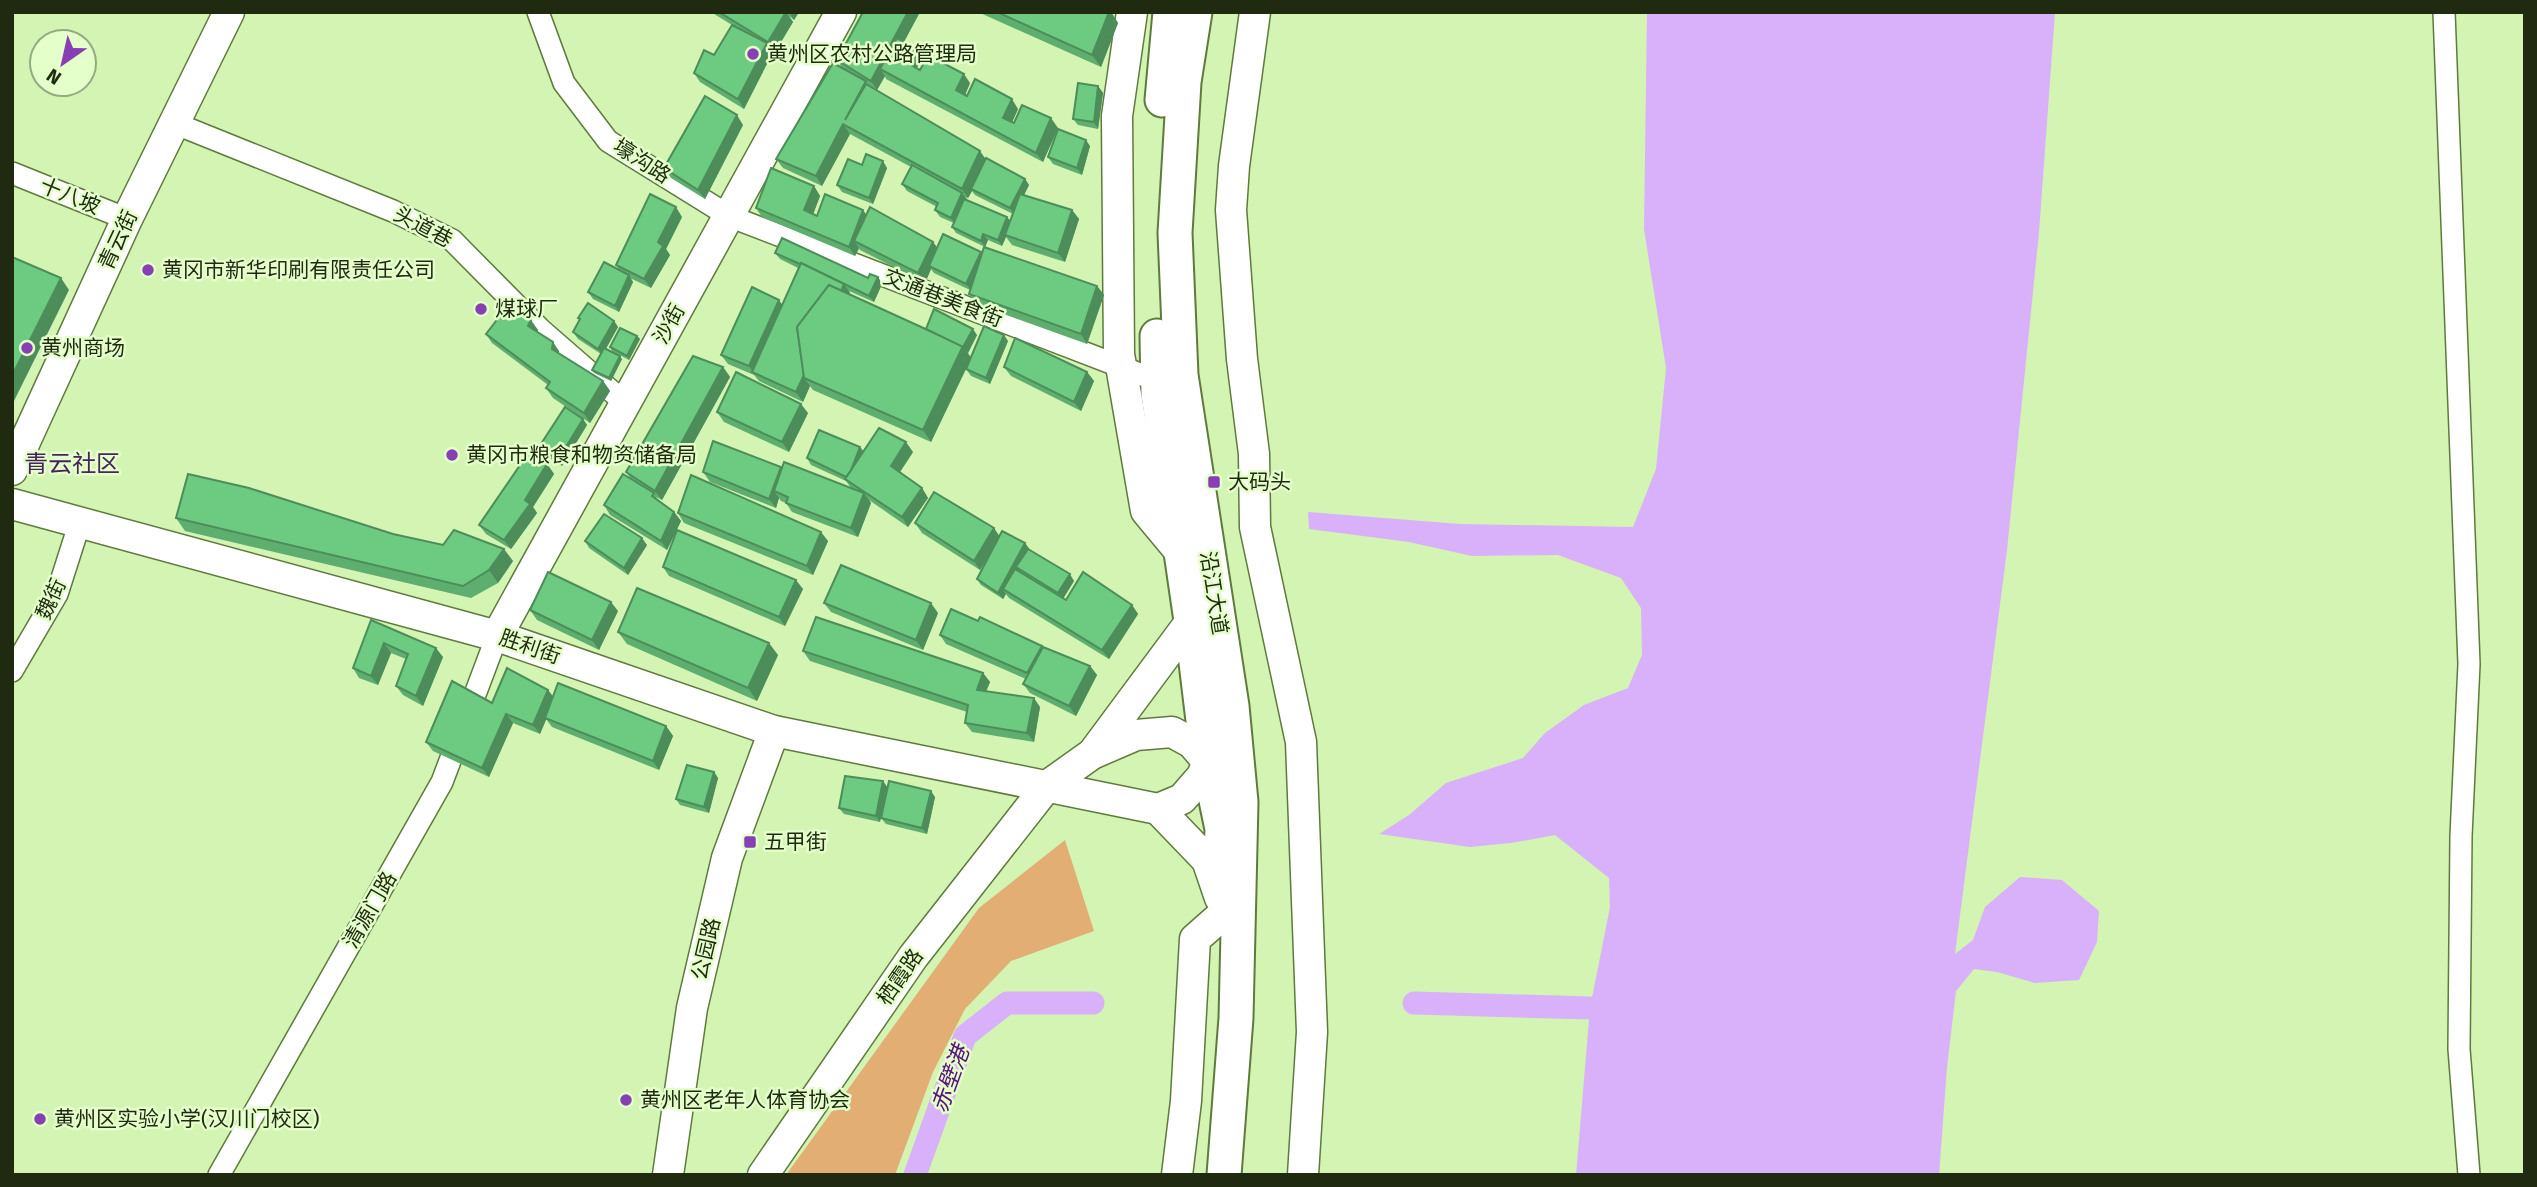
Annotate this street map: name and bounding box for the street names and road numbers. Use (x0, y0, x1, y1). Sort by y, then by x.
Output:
street label: 壕沟路 (609, 133, 675, 189)
street label: 十八坡 (36, 172, 104, 220)
street label: 头道巷 (389, 201, 457, 253)
street label: 青云街 (93, 206, 143, 274)
street label: 交通巷美食街 (880, 263, 1006, 333)
street label: 沙街 (647, 299, 691, 349)
street label: 沿江大道 (1195, 549, 1233, 637)
street label: 魏街 (30, 574, 72, 624)
street label: 胜利街 (496, 624, 564, 670)
street label: 清源门路 (338, 867, 402, 953)
street label: 公园路 (686, 915, 726, 983)
street label: 栖霞路 (871, 944, 929, 1010)

